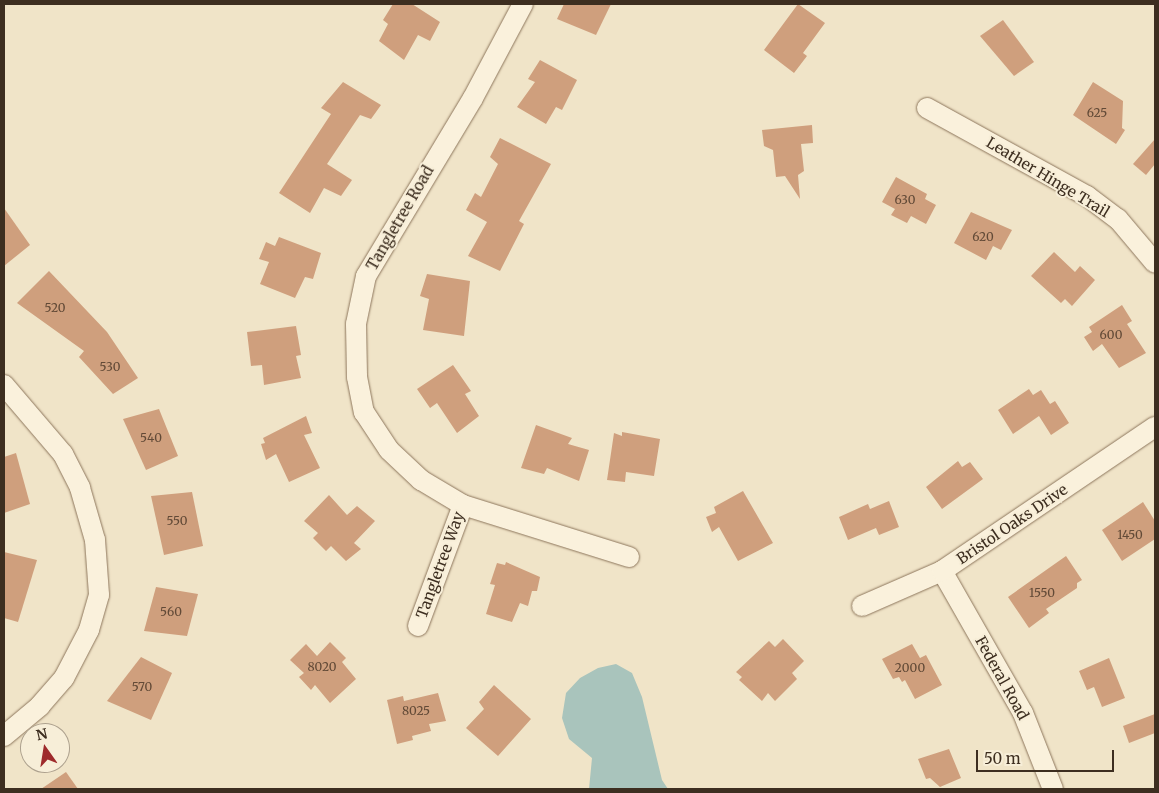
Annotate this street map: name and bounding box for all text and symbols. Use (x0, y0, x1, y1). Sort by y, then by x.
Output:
house number: 625 (1087, 106, 1107, 120)
street label: Leather Hinge Trail (983, 133, 1113, 221)
street label: Tangletree Road (363, 163, 437, 273)
house number: 630 (895, 193, 915, 207)
house number: 620 (972, 230, 994, 244)
house number: 520 (44, 301, 66, 315)
house number: 600 (1100, 328, 1122, 342)
house number: 530 (100, 360, 120, 374)
house number: 540 (140, 431, 162, 445)
street label: Bristol Oaks Drive (953, 480, 1071, 568)
street label: Tangletree Way (412, 509, 468, 621)
house number: 550 (167, 514, 187, 528)
house number: 1450 (1117, 528, 1143, 542)
house number: 1550 (1029, 586, 1055, 600)
house number: 560 (160, 605, 182, 619)
street label: Federal Road (972, 633, 1032, 723)
house number: 8020 (307, 660, 337, 674)
house number: 2000 (895, 661, 925, 675)
house number: 570 (132, 680, 152, 694)
house number: 8025 (402, 704, 430, 718)
north arrow (20, 723, 70, 773)
text: N (34, 724, 49, 744)
scale bar (979, 740, 1116, 772)
text: 50 m (984, 749, 1021, 768)

